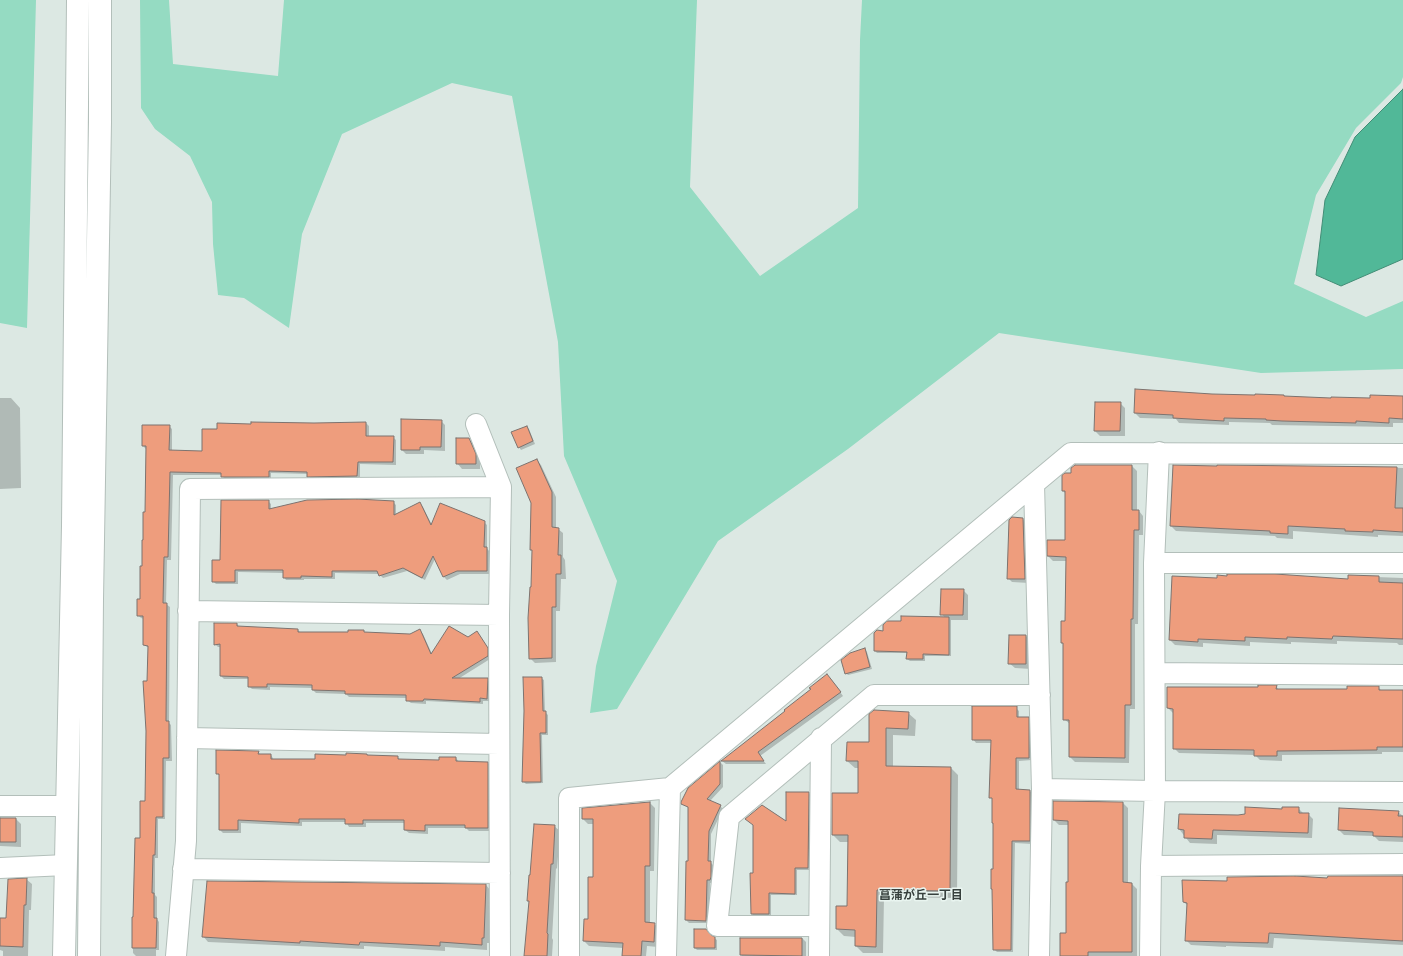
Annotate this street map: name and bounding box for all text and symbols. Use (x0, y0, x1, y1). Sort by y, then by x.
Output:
district label: 菖蒲が丘一丁目 (879, 889, 963, 903)

